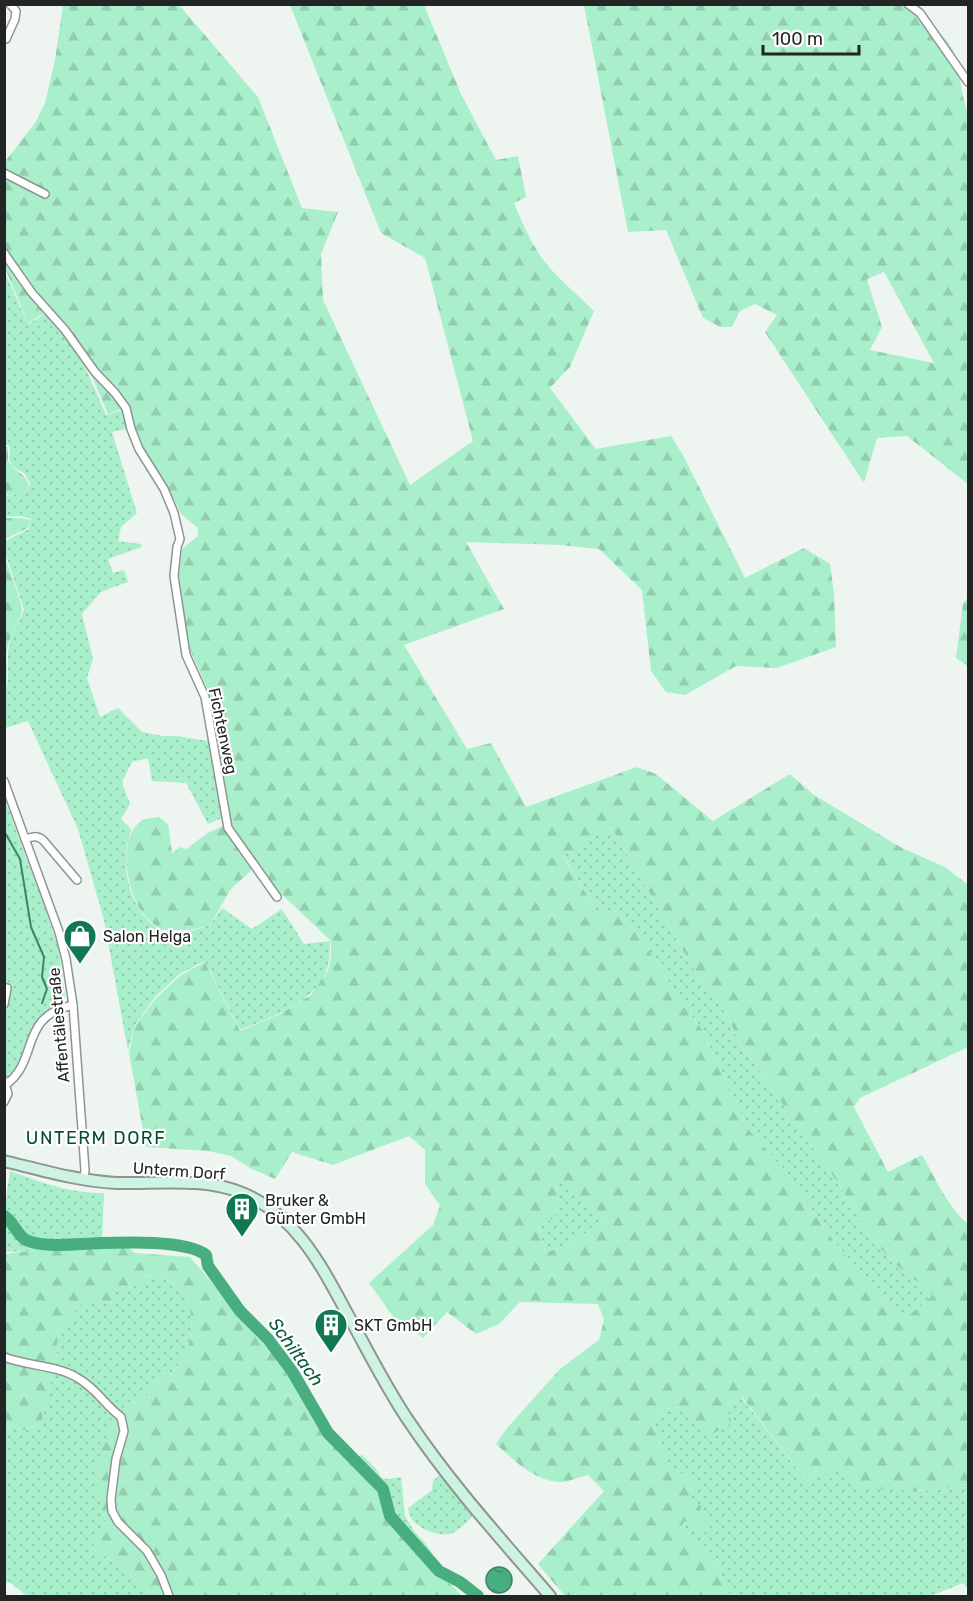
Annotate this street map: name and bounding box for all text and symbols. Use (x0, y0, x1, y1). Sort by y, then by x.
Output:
scale bar (763, 18, 859, 56)
text: 100 m (772, 28, 823, 50)
street label: Fichtenweg (205, 686, 241, 776)
shop icon: Salon Helga (62, 918, 98, 965)
place label: Salon Helga (103, 927, 191, 946)
street label: Affentälestraße (45, 967, 73, 1083)
district label: UNTERM DORF (26, 1127, 166, 1149)
street label: Unterm Dorf (132, 1158, 227, 1184)
building icon: Bruker & Günter GmbH (224, 1191, 260, 1238)
place label: Bruker & Günter GmbH (265, 1191, 366, 1228)
building icon: SKT GmbH (313, 1307, 349, 1354)
water label: Schiltach (264, 1314, 328, 1391)
place label: SKT GmbH (354, 1316, 432, 1335)

